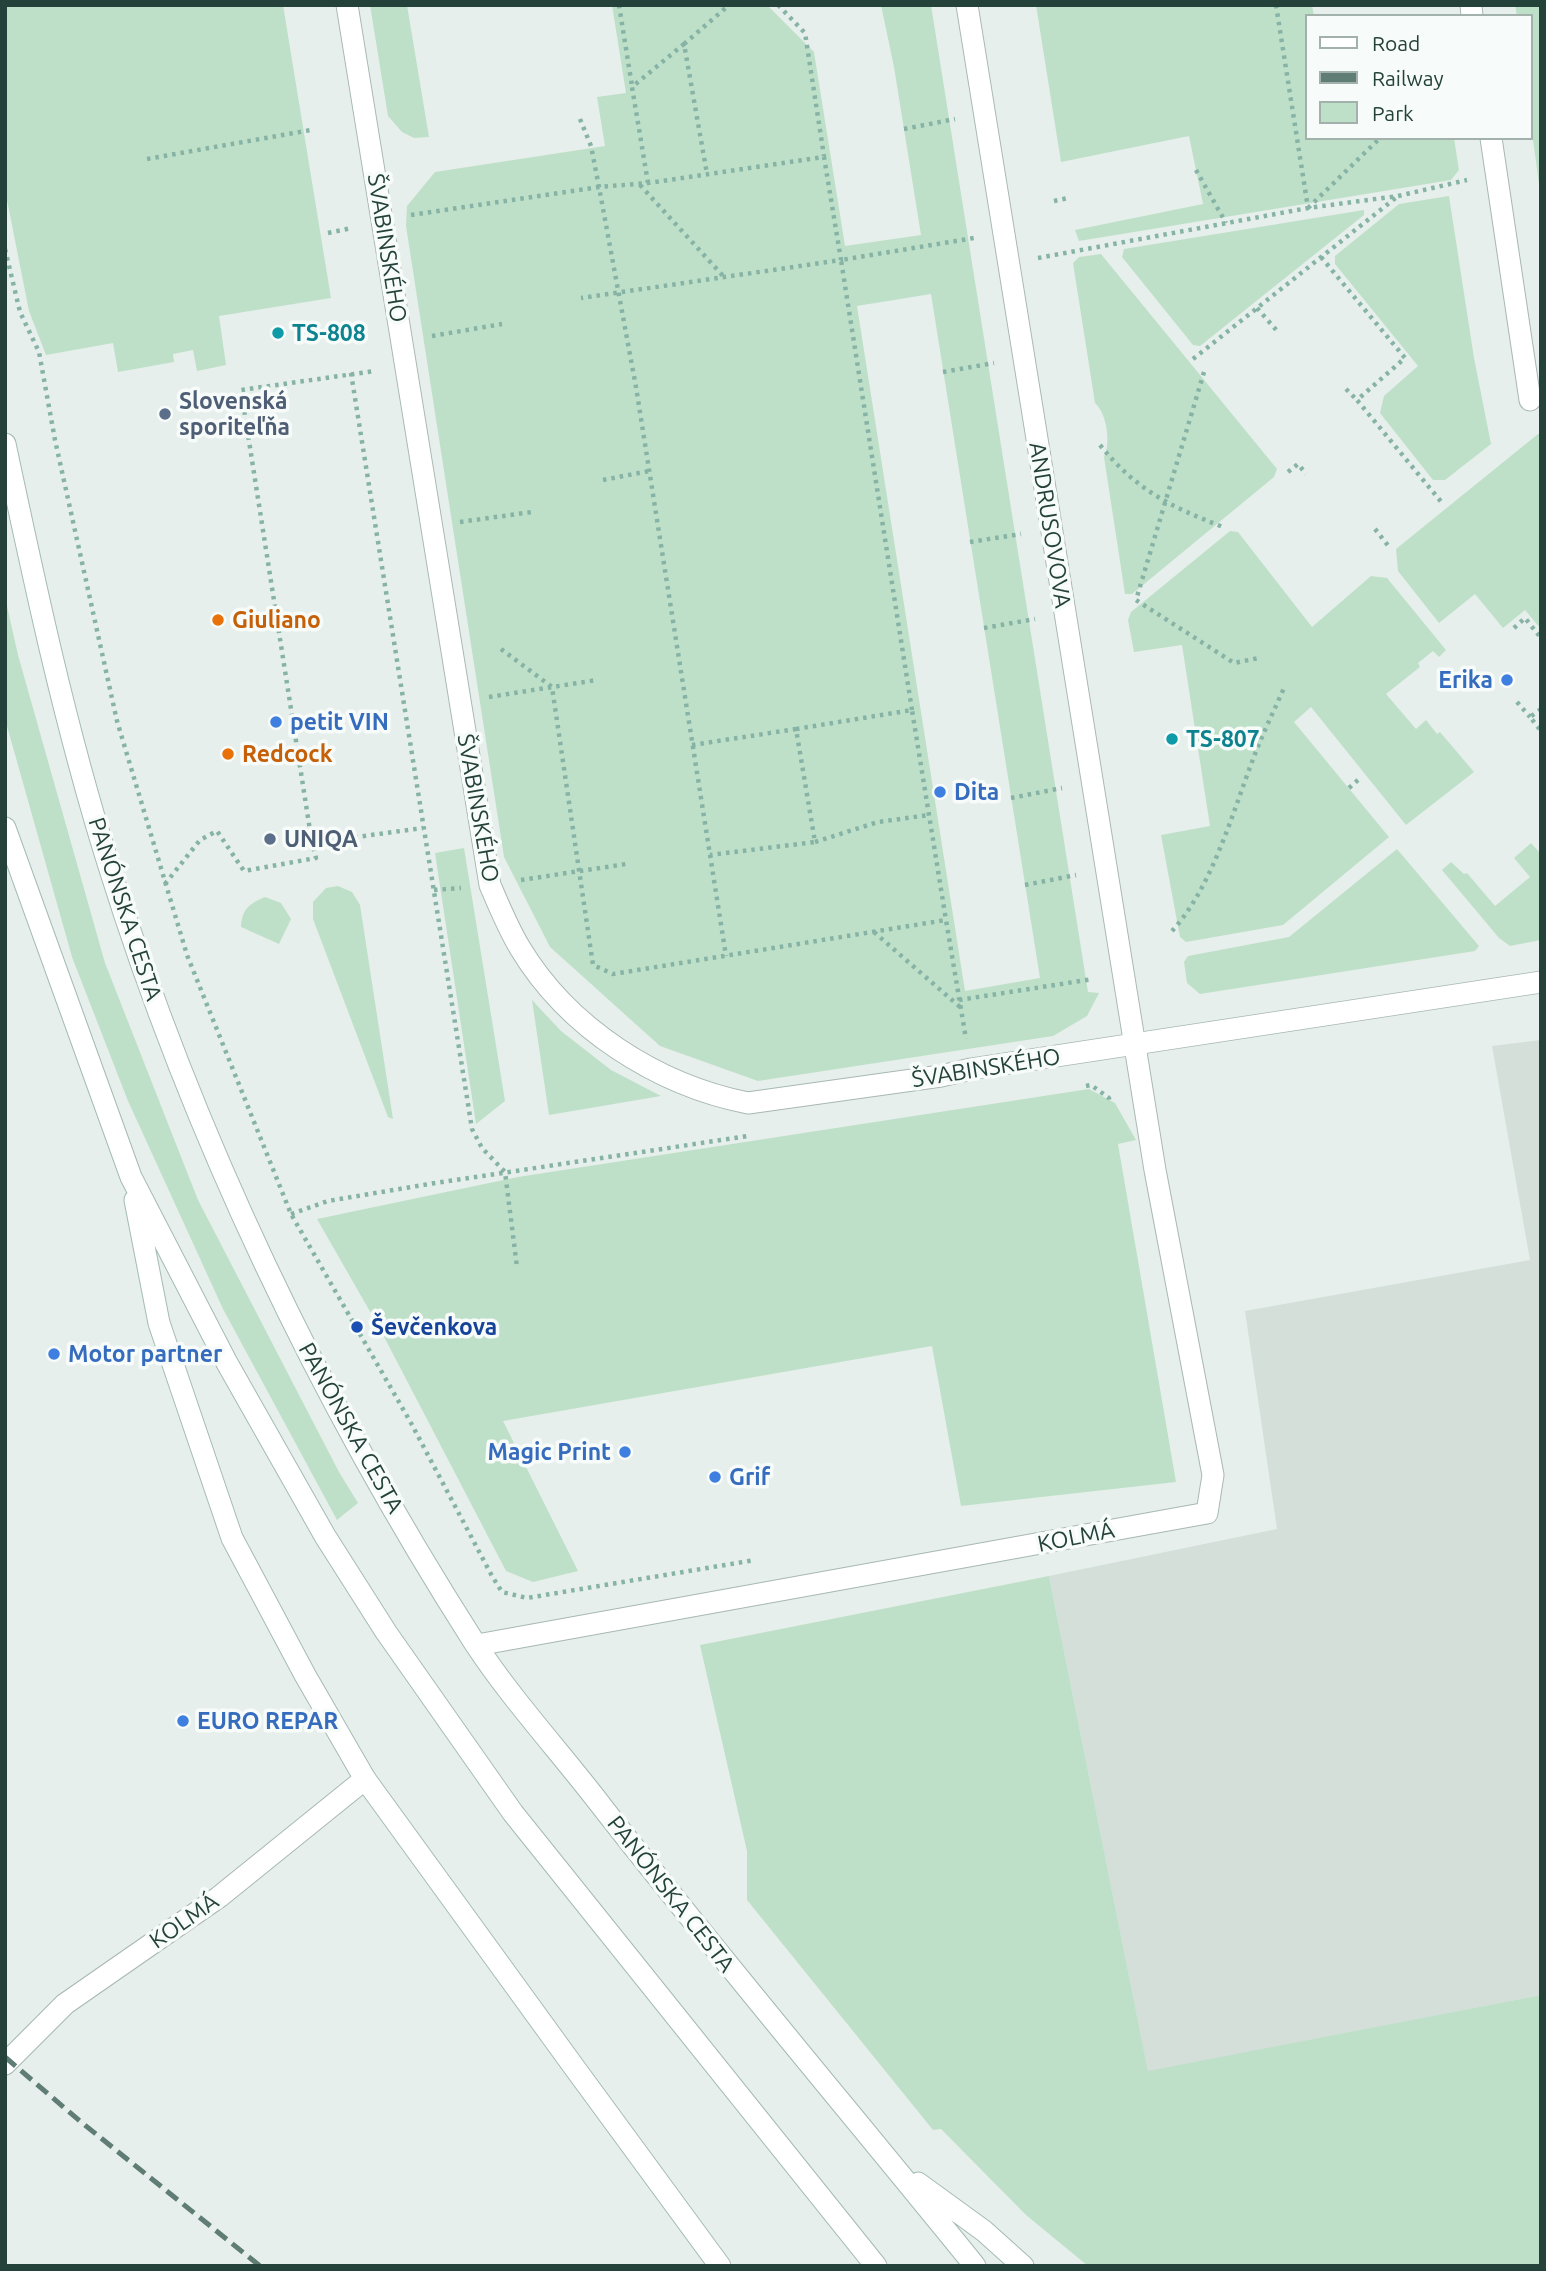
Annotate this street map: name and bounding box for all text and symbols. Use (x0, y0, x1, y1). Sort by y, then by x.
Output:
legend (1304, 14, 1532, 140)
text: Road (1372, 31, 1420, 55)
text: Railway (1372, 66, 1444, 90)
text: Park (1372, 101, 1414, 125)
street label: ŠVABINSKÉHO (362, 172, 412, 324)
place label: TS-808 (292, 319, 366, 347)
marker: TS-808 (270, 325, 286, 341)
place label: Slovenská sporiteľňa (179, 387, 290, 441)
marker: Slovenská sporiteľňa (157, 406, 173, 422)
street label: ANDRUSOVOVA (1023, 440, 1077, 610)
place label: Giuliano (232, 606, 321, 634)
marker: Giuliano (210, 612, 226, 628)
place label: Erika (1438, 666, 1493, 694)
marker: Erika (1499, 672, 1515, 688)
place label: petit VIN (290, 708, 389, 736)
marker: petit VIN (268, 714, 284, 730)
place label: TS-807 (1186, 725, 1260, 753)
marker: TS-807 (1164, 731, 1180, 747)
street label: ŠVABINSKÉHO (451, 732, 505, 884)
place label: Redcock (242, 740, 333, 768)
marker: Redcock (220, 746, 236, 762)
place label: Dita (954, 778, 999, 806)
marker: Dita (932, 784, 948, 800)
street label: PANÓNSKA CESTA (82, 814, 168, 1004)
place label: UNIQA (284, 825, 358, 853)
marker: UNIQA (262, 831, 278, 847)
street label: ŠVABINSKÉHO (910, 1043, 1062, 1093)
place label: Ševčenkova (371, 1313, 497, 1341)
marker: Ševčenkova (349, 1319, 365, 1335)
street label: PANÓNSKA CESTA (293, 1338, 409, 1518)
place label: Motor partner (68, 1340, 222, 1368)
marker: Motor partner (46, 1346, 62, 1362)
place label: Magic Print (488, 1438, 611, 1466)
marker: Magic Print (617, 1444, 633, 1460)
place label: Grif (729, 1463, 770, 1491)
marker: Grif (707, 1469, 723, 1485)
street label: KOLMÁ (1035, 1516, 1117, 1558)
place label: EURO REPAR (197, 1707, 338, 1735)
marker: EURO REPAR (175, 1713, 191, 1729)
street label: PANÓNSKA CESTA (601, 1810, 741, 1978)
street label: KOLMÁ (144, 1887, 224, 1955)

